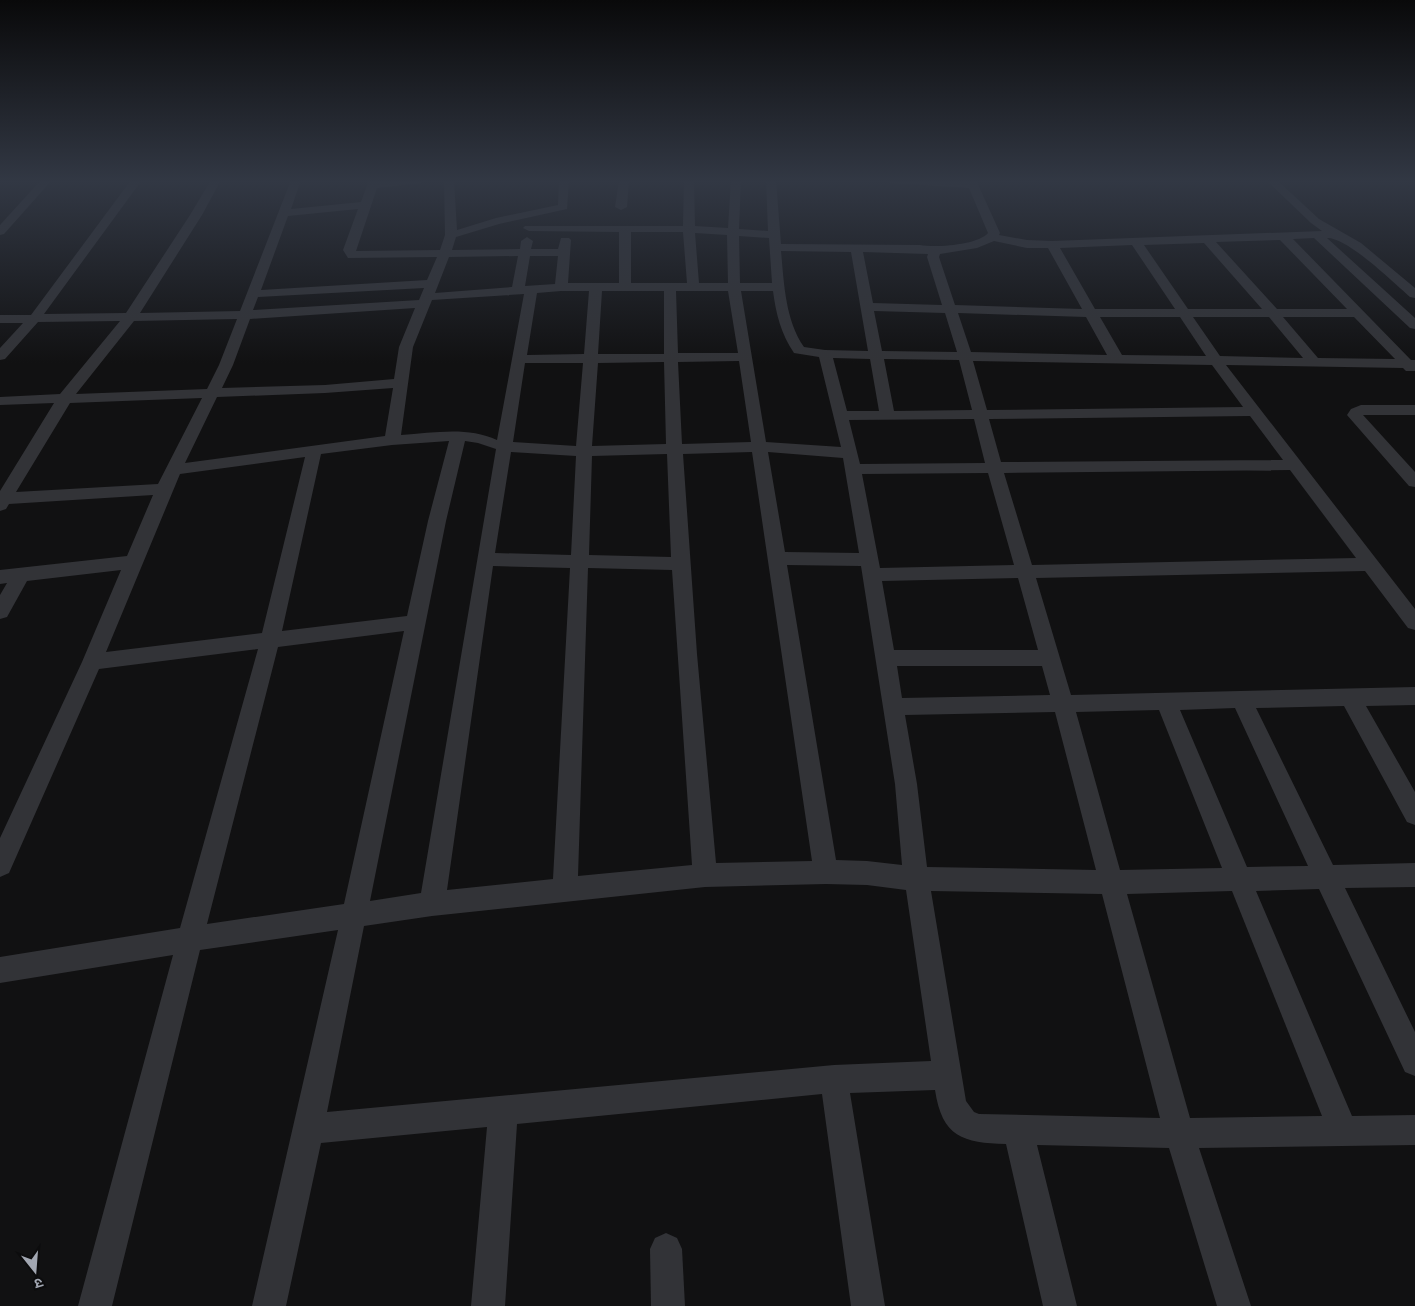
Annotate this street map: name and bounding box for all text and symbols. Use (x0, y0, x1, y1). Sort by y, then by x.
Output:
north arrow (10, 1246, 60, 1296)
text: उ (32, 1275, 44, 1291)

